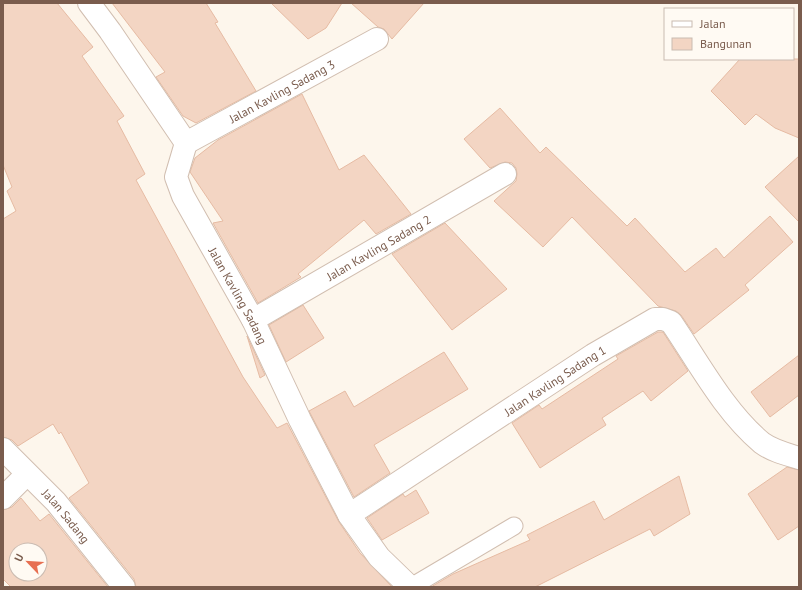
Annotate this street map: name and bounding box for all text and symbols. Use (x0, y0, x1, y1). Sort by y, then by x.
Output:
legend (664, 8, 794, 60)
text: Jalan (699, 16, 725, 31)
text: Bangunan (700, 36, 752, 51)
street label: Jalan Kavling Sadang 3 (225, 56, 337, 126)
street label: Jalan Kavling Sadang 2 (323, 211, 433, 284)
street label: Jalan Kavling Sadang (205, 244, 271, 346)
street label: Jalan Kavling Sadang 1 (500, 342, 608, 419)
street label: Jalan Sadang (39, 485, 93, 546)
north arrow (8, 542, 48, 582)
text: U (11, 552, 27, 564)

